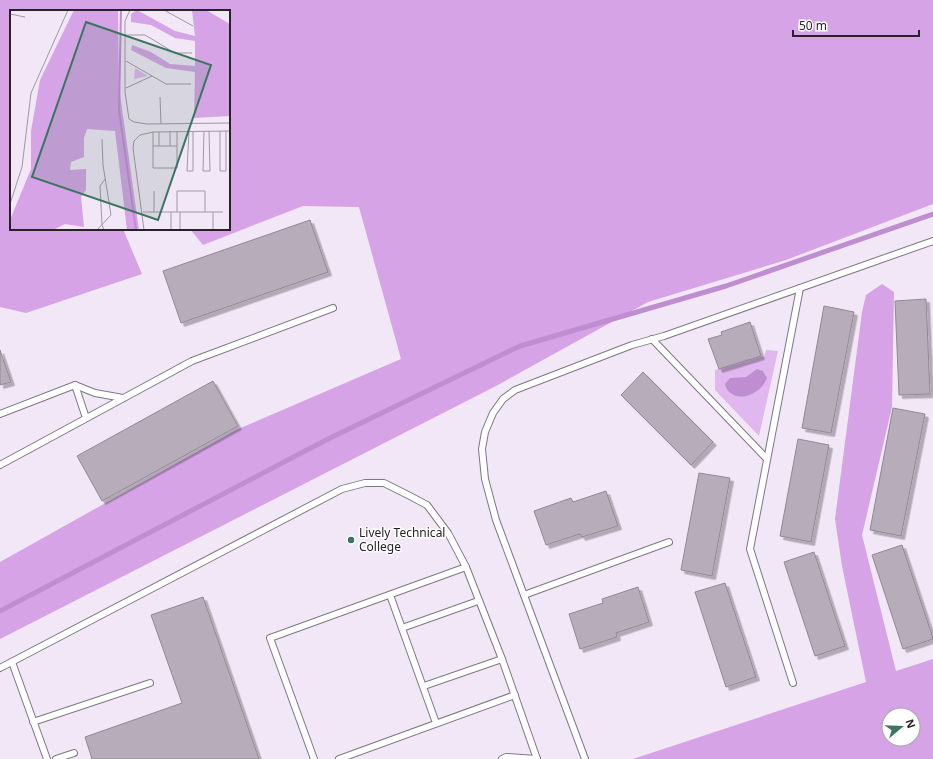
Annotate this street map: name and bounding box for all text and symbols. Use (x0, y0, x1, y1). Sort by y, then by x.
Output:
inset map (10, 10, 230, 230)
scale bar (793, 12, 919, 38)
text: 50 m (799, 17, 827, 34)
place label: Lively Technical College (359, 524, 445, 555)
marker: Lively Technical College (346, 535, 356, 545)
north arrow (881, 707, 921, 747)
text: N (902, 717, 919, 730)

